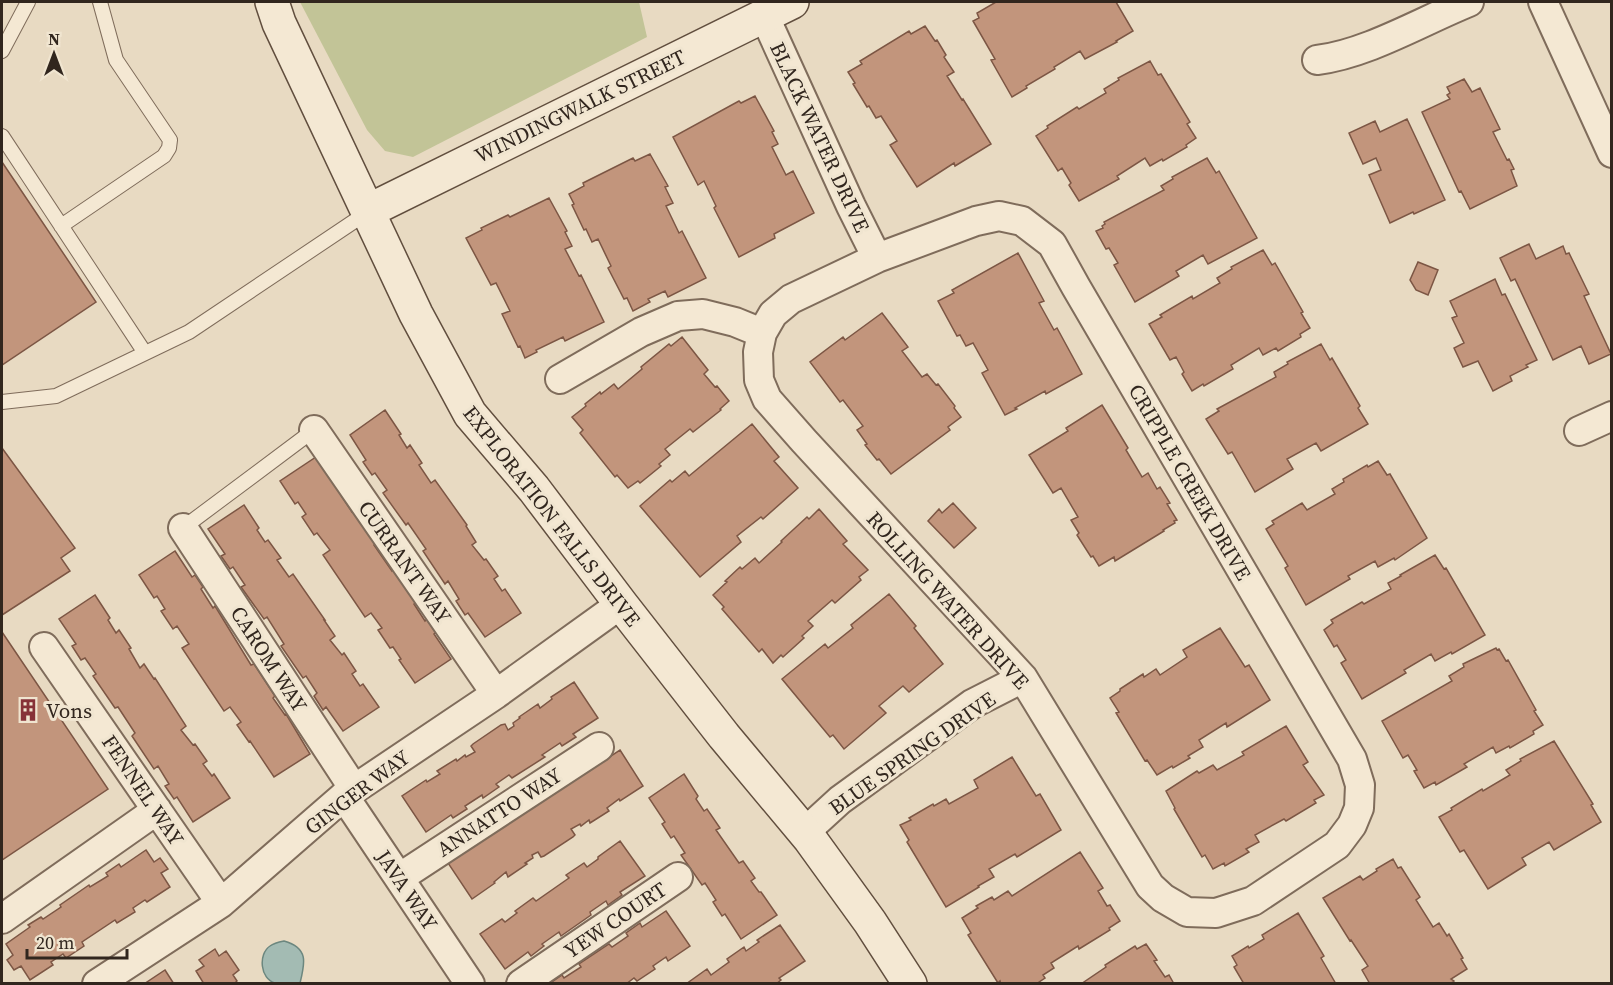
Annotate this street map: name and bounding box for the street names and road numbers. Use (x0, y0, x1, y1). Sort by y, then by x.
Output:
street label: BLACK WATER DRIVE (763, 37, 877, 237)
street label: WINDINGWALK STREET (470, 42, 691, 170)
street label: CRIPPLE CREEK DRIVE (1122, 378, 1258, 586)
street label: EXPLORATION FALLS DRIVE (457, 400, 647, 632)
street label: CURRANT WAY (352, 495, 459, 630)
street label: ROLLING WATER DRIVE (860, 505, 1036, 695)
street label: CAROM WAY (224, 600, 315, 718)
street label: BLUE SPRING DRIVE (823, 684, 1001, 822)
street label: FENNEL WAY (95, 729, 191, 852)
street label: GINGER WAY (298, 742, 416, 841)
street label: ANNATTO WAY (431, 760, 568, 863)
street label: JAVA WAY (369, 843, 445, 937)
street label: YEW COURT (558, 875, 672, 965)

